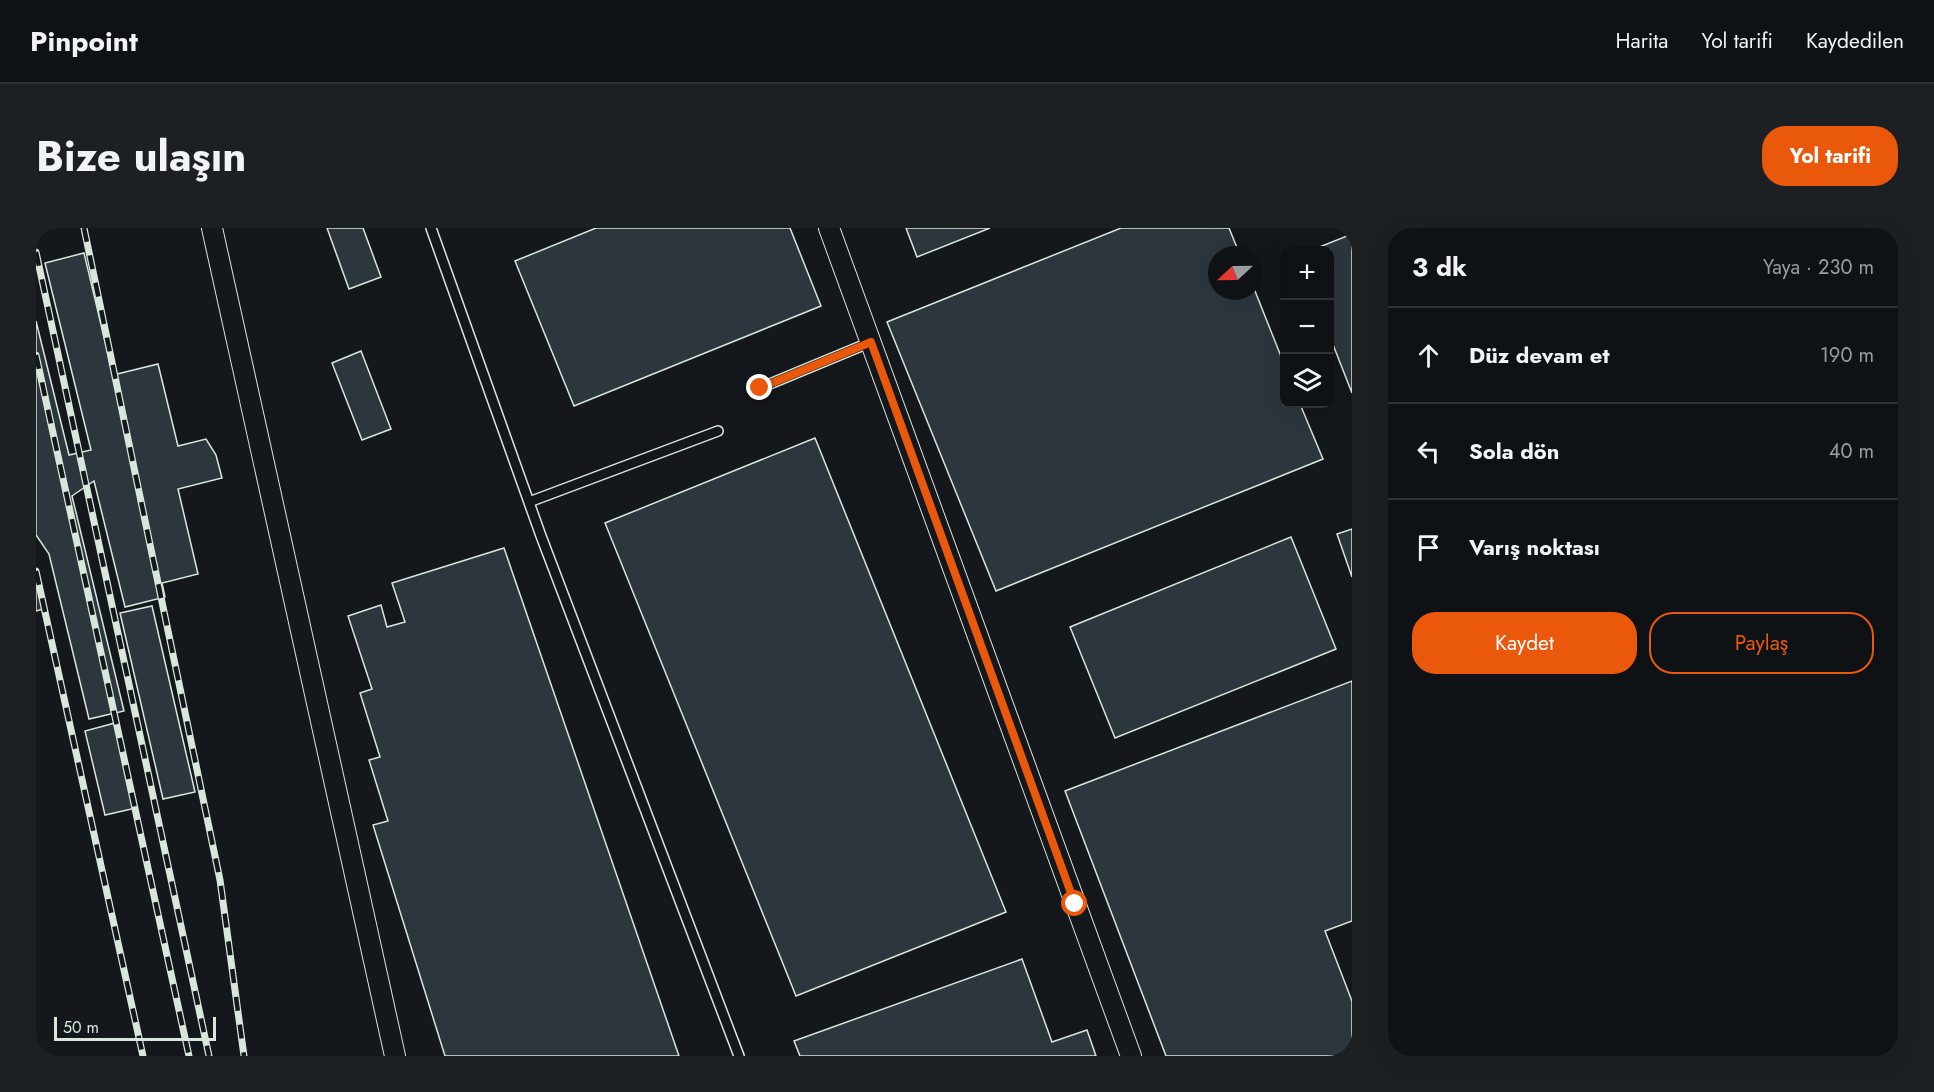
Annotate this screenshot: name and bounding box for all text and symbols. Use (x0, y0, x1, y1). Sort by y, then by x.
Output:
text: Pinpoint (30, 21, 138, 62)
text: Harita (1616, 26, 1668, 56)
text: Yol tarifi (1701, 26, 1773, 56)
text: Kaydedilen (1806, 26, 1904, 56)
text: Bize ulaşın (36, 126, 246, 187)
button: Yol tarifi (1762, 126, 1898, 186)
north arrow (1208, 246, 1262, 300)
map controls (1280, 246, 1334, 408)
button: + (1280, 246, 1334, 300)
text: 3 dk (1412, 248, 1467, 286)
text: Yaya · 230 m (1763, 253, 1874, 282)
button: − (1280, 300, 1334, 354)
icon: ahead (1412, 339, 1445, 372)
text: Düz devam et (1469, 339, 1609, 371)
text: 190 m (1820, 341, 1874, 370)
button: layers (1280, 354, 1334, 408)
route end (746, 374, 772, 400)
icon: left (1412, 435, 1445, 468)
text: Sola dön (1469, 435, 1559, 467)
text: 40 m (1829, 437, 1874, 466)
icon: arrive (1412, 531, 1445, 564)
text: Varış noktası (1469, 531, 1600, 563)
button: Kaydet (1412, 612, 1637, 674)
button: Paylaş (1649, 612, 1874, 674)
route start (1061, 890, 1087, 916)
scale bar (54, 1014, 216, 1042)
text: 50 m (63, 1016, 99, 1039)

